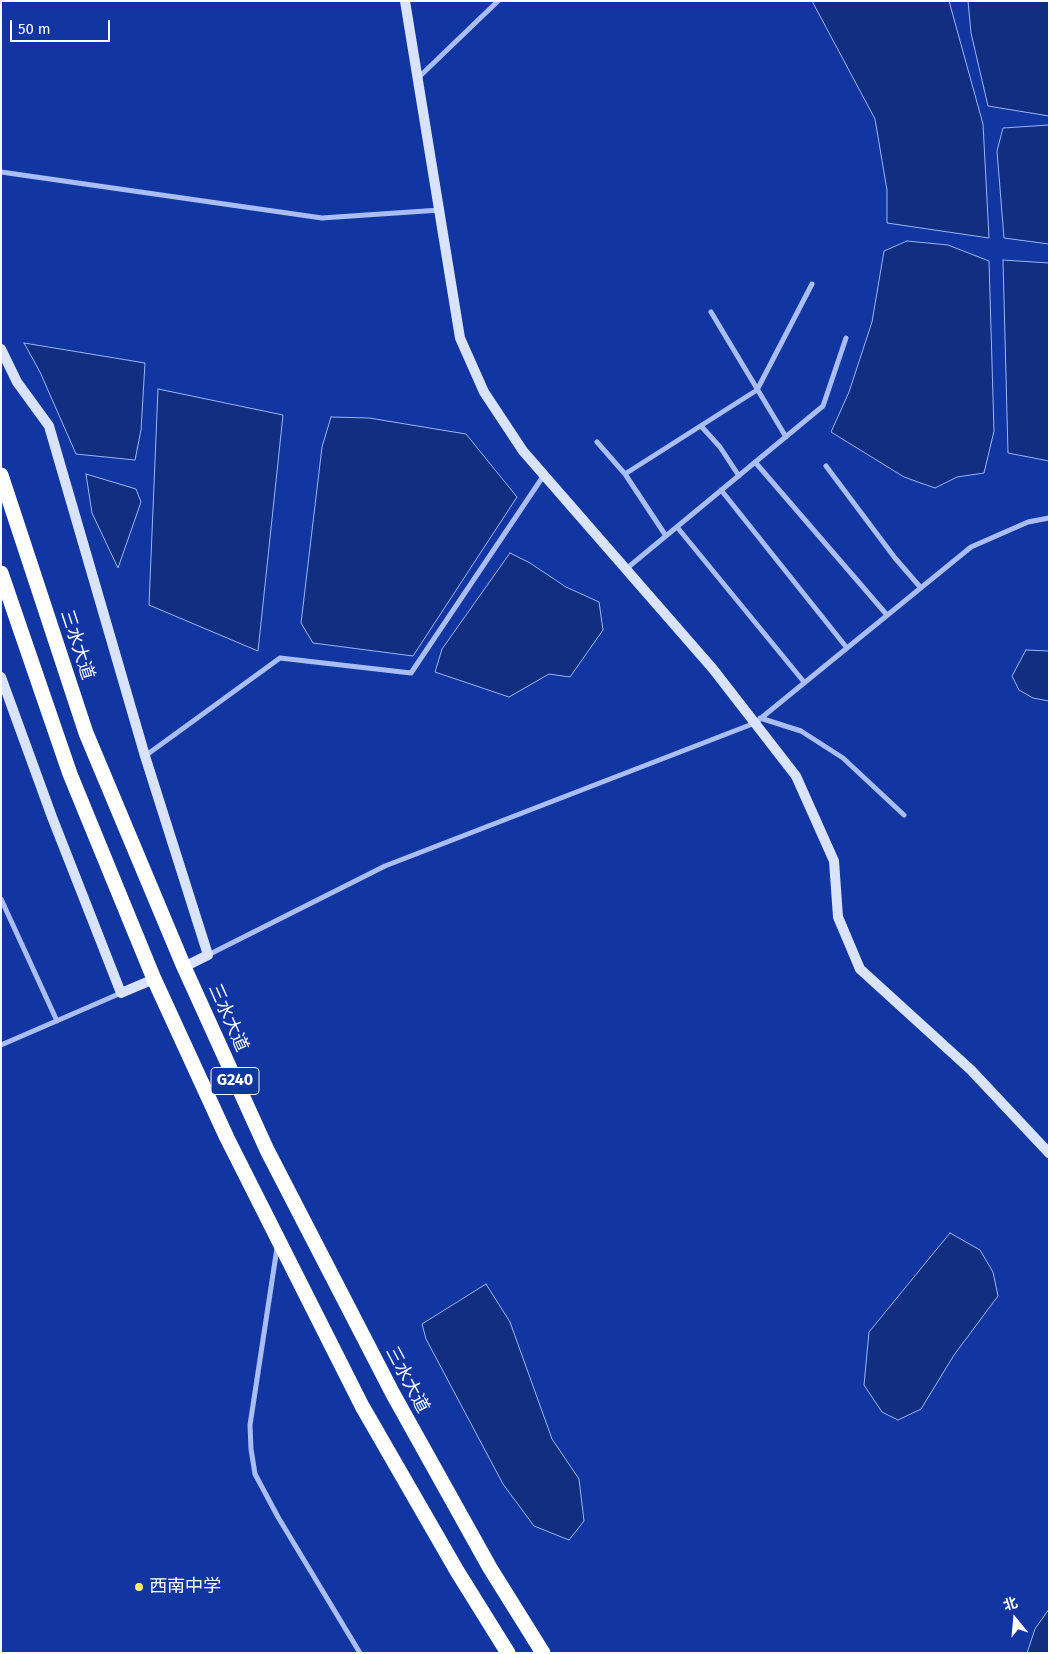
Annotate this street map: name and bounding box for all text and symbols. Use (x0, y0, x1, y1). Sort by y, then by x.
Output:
scale bar (12, 10, 112, 42)
text: 50 m (18, 20, 51, 38)
street label: 三水大道 (56, 607, 98, 683)
street label: 三水大道 (203, 981, 253, 1055)
road number: G240 (211, 1068, 259, 1094)
street label: 三水大道 (381, 1343, 433, 1417)
place label: 西南中学 (149, 1576, 221, 1598)
marker: 西南中学 (133, 1581, 145, 1593)
north arrow (990, 1594, 1040, 1644)
text: 北 (1001, 1594, 1020, 1614)

